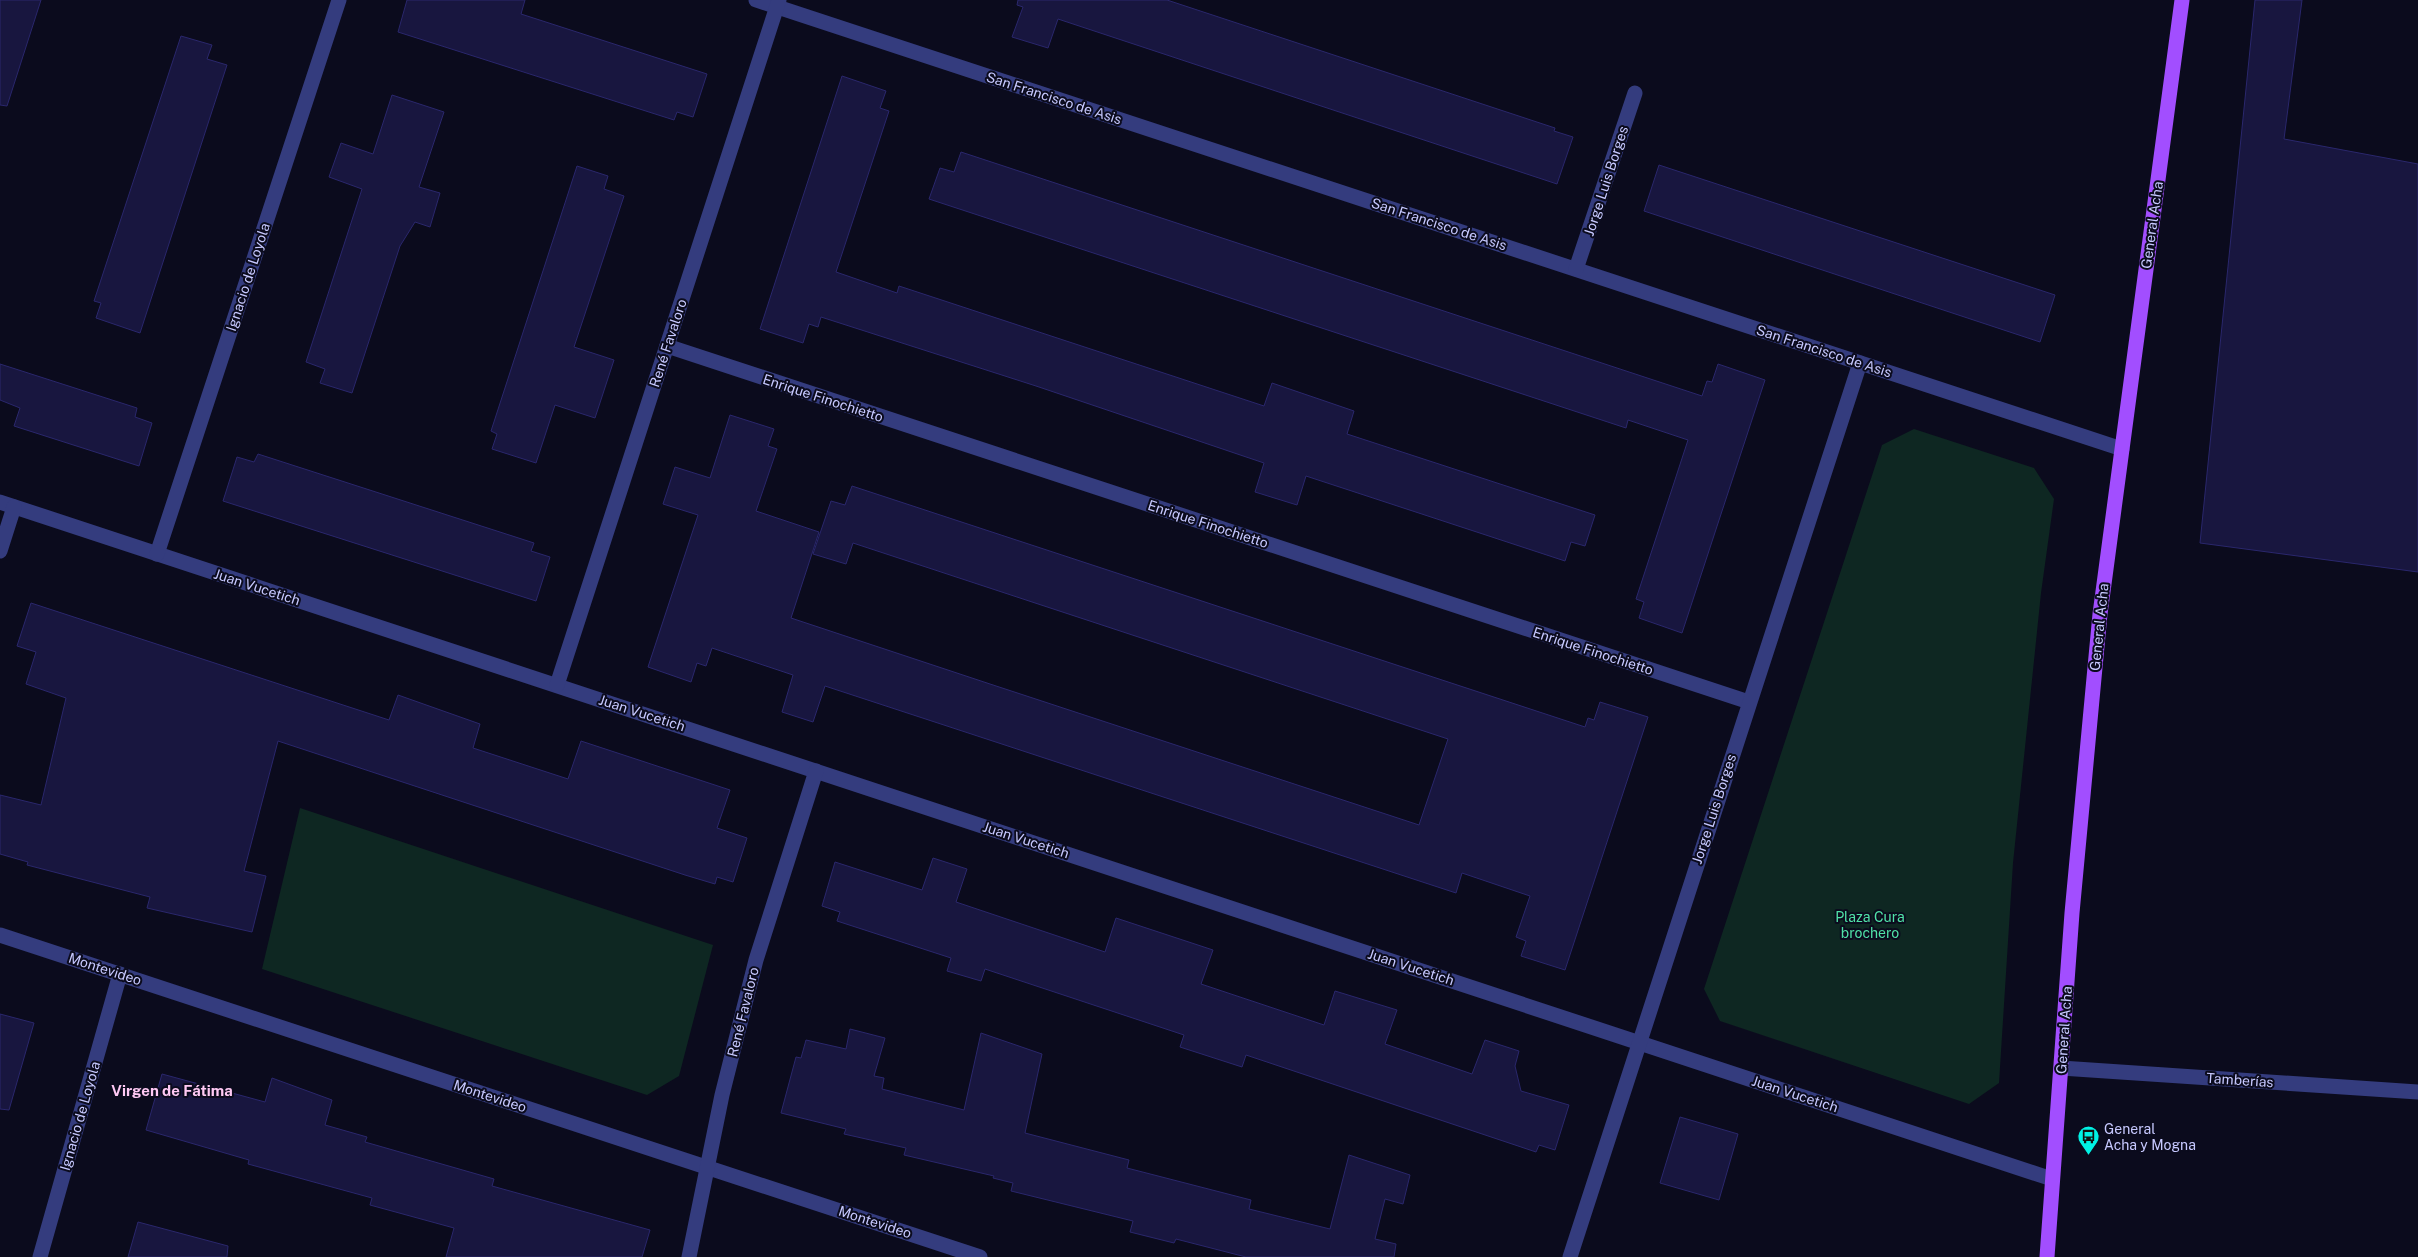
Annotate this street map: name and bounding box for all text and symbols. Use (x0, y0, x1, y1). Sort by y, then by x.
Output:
street label: San Francisco de Asis (984, 69, 1124, 127)
street label: Jorge Luis Borges (1581, 124, 1631, 238)
street label: General Acha (2138, 180, 2166, 270)
street label: San Francisco de Asis (1369, 195, 1509, 253)
street label: Ignacio de Loyola (223, 221, 273, 333)
street label: René Favaloro (646, 297, 690, 389)
street label: San Francisco de Asis (1754, 322, 1894, 380)
street label: Enrique Finochietto (761, 371, 885, 425)
street label: Enrique Finochietto (1146, 497, 1270, 551)
street label: Juan Vucetich (212, 566, 302, 608)
street label: General Acha (2086, 582, 2112, 672)
street label: Enrique Finochietto (1531, 624, 1655, 678)
street label: Juan Vucetich (597, 692, 687, 734)
street label: Jorge Luis Borges (1689, 752, 1739, 866)
street label: Juan Vucetich (981, 819, 1071, 861)
park label: Plaza Cura brochero (1835, 909, 1905, 941)
street label: Juan Vucetich (1366, 946, 1456, 988)
street label: Montevideo (66, 950, 144, 988)
street label: René Favaloro (724, 965, 762, 1059)
street label: General Acha (2053, 986, 2075, 1074)
street label: Ignacio de Loyola (57, 1060, 103, 1172)
street label: Tamberías (2206, 1070, 2274, 1090)
street label: Juan Vucetich (1750, 1073, 1840, 1115)
street label: Montevideo (451, 1077, 529, 1115)
district label: Virgen de Fátima (111, 1082, 233, 1099)
place label: General Acha y Mogna (2104, 1121, 2196, 1153)
bus stop icon: General Acha y Mogna (2076, 1125, 2100, 1156)
street label: Montevideo (836, 1203, 914, 1241)

